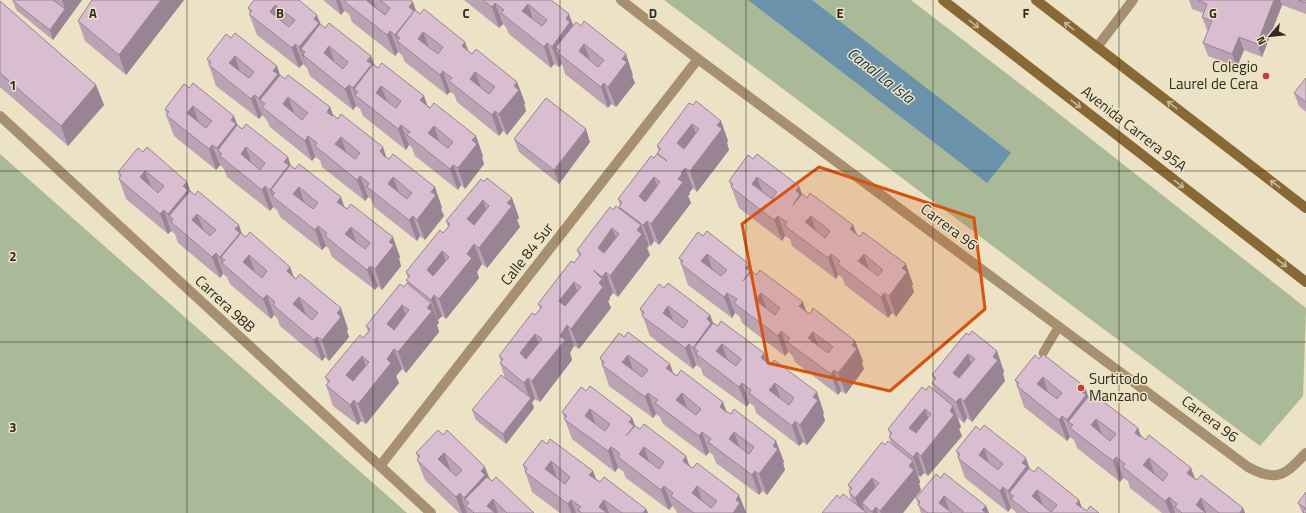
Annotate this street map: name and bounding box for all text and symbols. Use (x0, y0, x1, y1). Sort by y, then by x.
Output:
text: A (89, 3, 97, 23)
text: B (276, 3, 284, 23)
text: C (462, 3, 470, 23)
text: D (649, 3, 657, 23)
text: E (836, 3, 844, 23)
text: F (1023, 3, 1030, 23)
text: G (1209, 3, 1217, 23)
north arrow (1250, 16, 1290, 56)
one-way arrow (968, 20, 979, 28)
one-way arrow (1064, 21, 1075, 30)
text: N (1252, 34, 1270, 48)
water label: Canal La Isla (842, 41, 920, 109)
place label: Colegio Laurel de Cera (1169, 55, 1258, 95)
marker: Colegio Laurel de Cera (1261, 71, 1271, 81)
text: 1 (9, 75, 17, 95)
street label: Avenida Carrera 95A (1077, 80, 1192, 177)
one-way arrow (1071, 99, 1082, 108)
one-way arrow (1167, 100, 1178, 109)
one-way arrow (1173, 179, 1184, 188)
one-way arrow (1270, 180, 1281, 189)
street label: Carrera 96 (916, 197, 983, 256)
street label: Calle 84 Sur (494, 217, 559, 290)
text: 2 (9, 246, 17, 266)
one-way arrow (1276, 259, 1287, 268)
street label: Carrera 98B (190, 269, 261, 338)
place label: Surtitodo Manzano (1089, 367, 1148, 407)
marker: Surtitodo Manzano (1076, 383, 1086, 393)
street label: Carrera 96 (1177, 389, 1244, 448)
text: 3 (9, 417, 17, 437)

